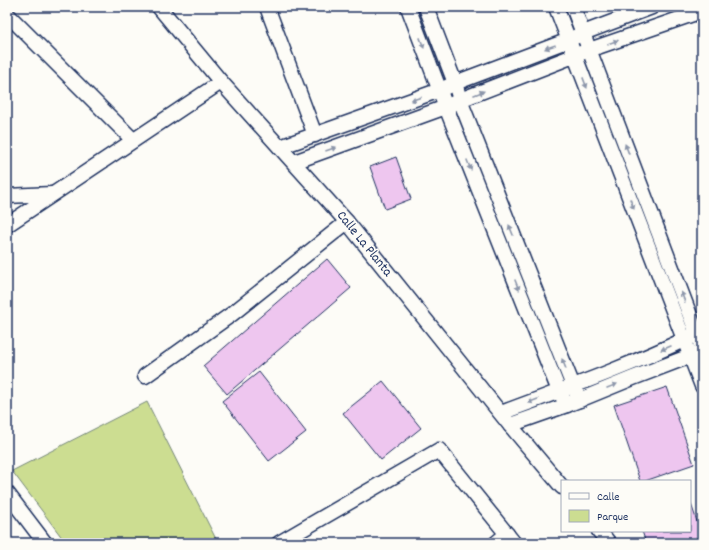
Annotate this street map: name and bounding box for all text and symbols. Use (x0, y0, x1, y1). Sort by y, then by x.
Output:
one-way arrow (420, 38, 426, 50)
one-way arrow (607, 39, 619, 45)
one-way arrow (544, 45, 556, 51)
one-way arrow (583, 77, 589, 89)
one-way arrow (473, 90, 485, 96)
one-way arrow (409, 96, 421, 102)
one-way arrow (624, 143, 630, 155)
one-way arrow (325, 145, 337, 151)
one-way arrow (467, 159, 473, 171)
one-way arrow (630, 198, 636, 210)
street label: Calle La Planta (331, 207, 397, 282)
one-way arrow (508, 223, 514, 235)
one-way arrow (515, 280, 521, 292)
one-way arrow (680, 291, 686, 303)
one-way arrow (661, 345, 672, 351)
one-way arrow (561, 357, 567, 369)
one-way arrow (606, 383, 618, 389)
one-way arrow (526, 399, 538, 405)
legend (561, 480, 691, 532)
text: Calle (597, 489, 620, 506)
text: Parque (597, 509, 628, 526)

